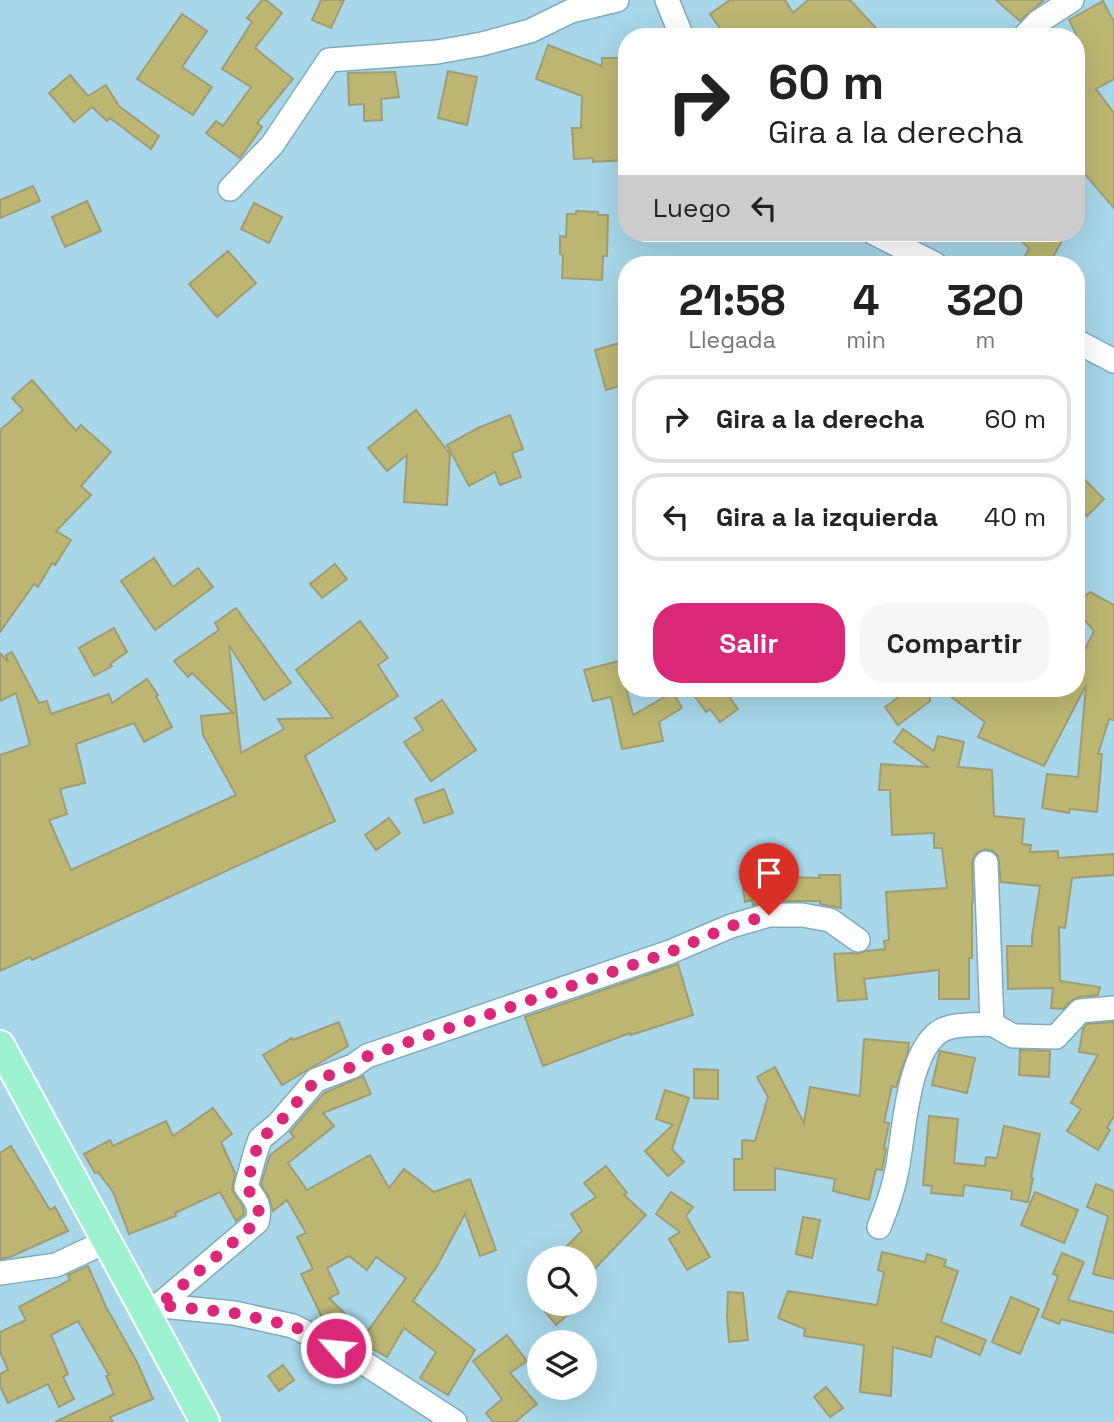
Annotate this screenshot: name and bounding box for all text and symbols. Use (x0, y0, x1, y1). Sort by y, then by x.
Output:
text: 60 m (768, 51, 884, 113)
icon: right (653, 56, 744, 147)
text: Gira a la derecha (768, 112, 1023, 152)
icon: left (745, 189, 783, 227)
text: Luego (653, 191, 731, 225)
text: 21:58 (679, 274, 786, 327)
text: 4 (853, 274, 879, 327)
text: 320 (947, 274, 1024, 327)
text: Llegada (688, 325, 776, 355)
text: min (846, 325, 886, 355)
text: m (975, 325, 995, 355)
icon: right (657, 400, 695, 438)
text: Gira a la derecha (716, 402, 925, 436)
text: 60 m (984, 402, 1046, 436)
icon: left (657, 498, 695, 536)
text: Gira a la izquierda (716, 500, 938, 534)
text: 40 m (984, 500, 1046, 534)
button: Salir (653, 603, 845, 683)
button: Compartir (859, 603, 1050, 683)
pin (739, 843, 799, 915)
icon: arrive (750, 854, 788, 892)
map controls (527, 1246, 597, 1400)
button: search (527, 1246, 597, 1316)
position arrow (299, 1311, 373, 1385)
button: layers (527, 1330, 597, 1400)

